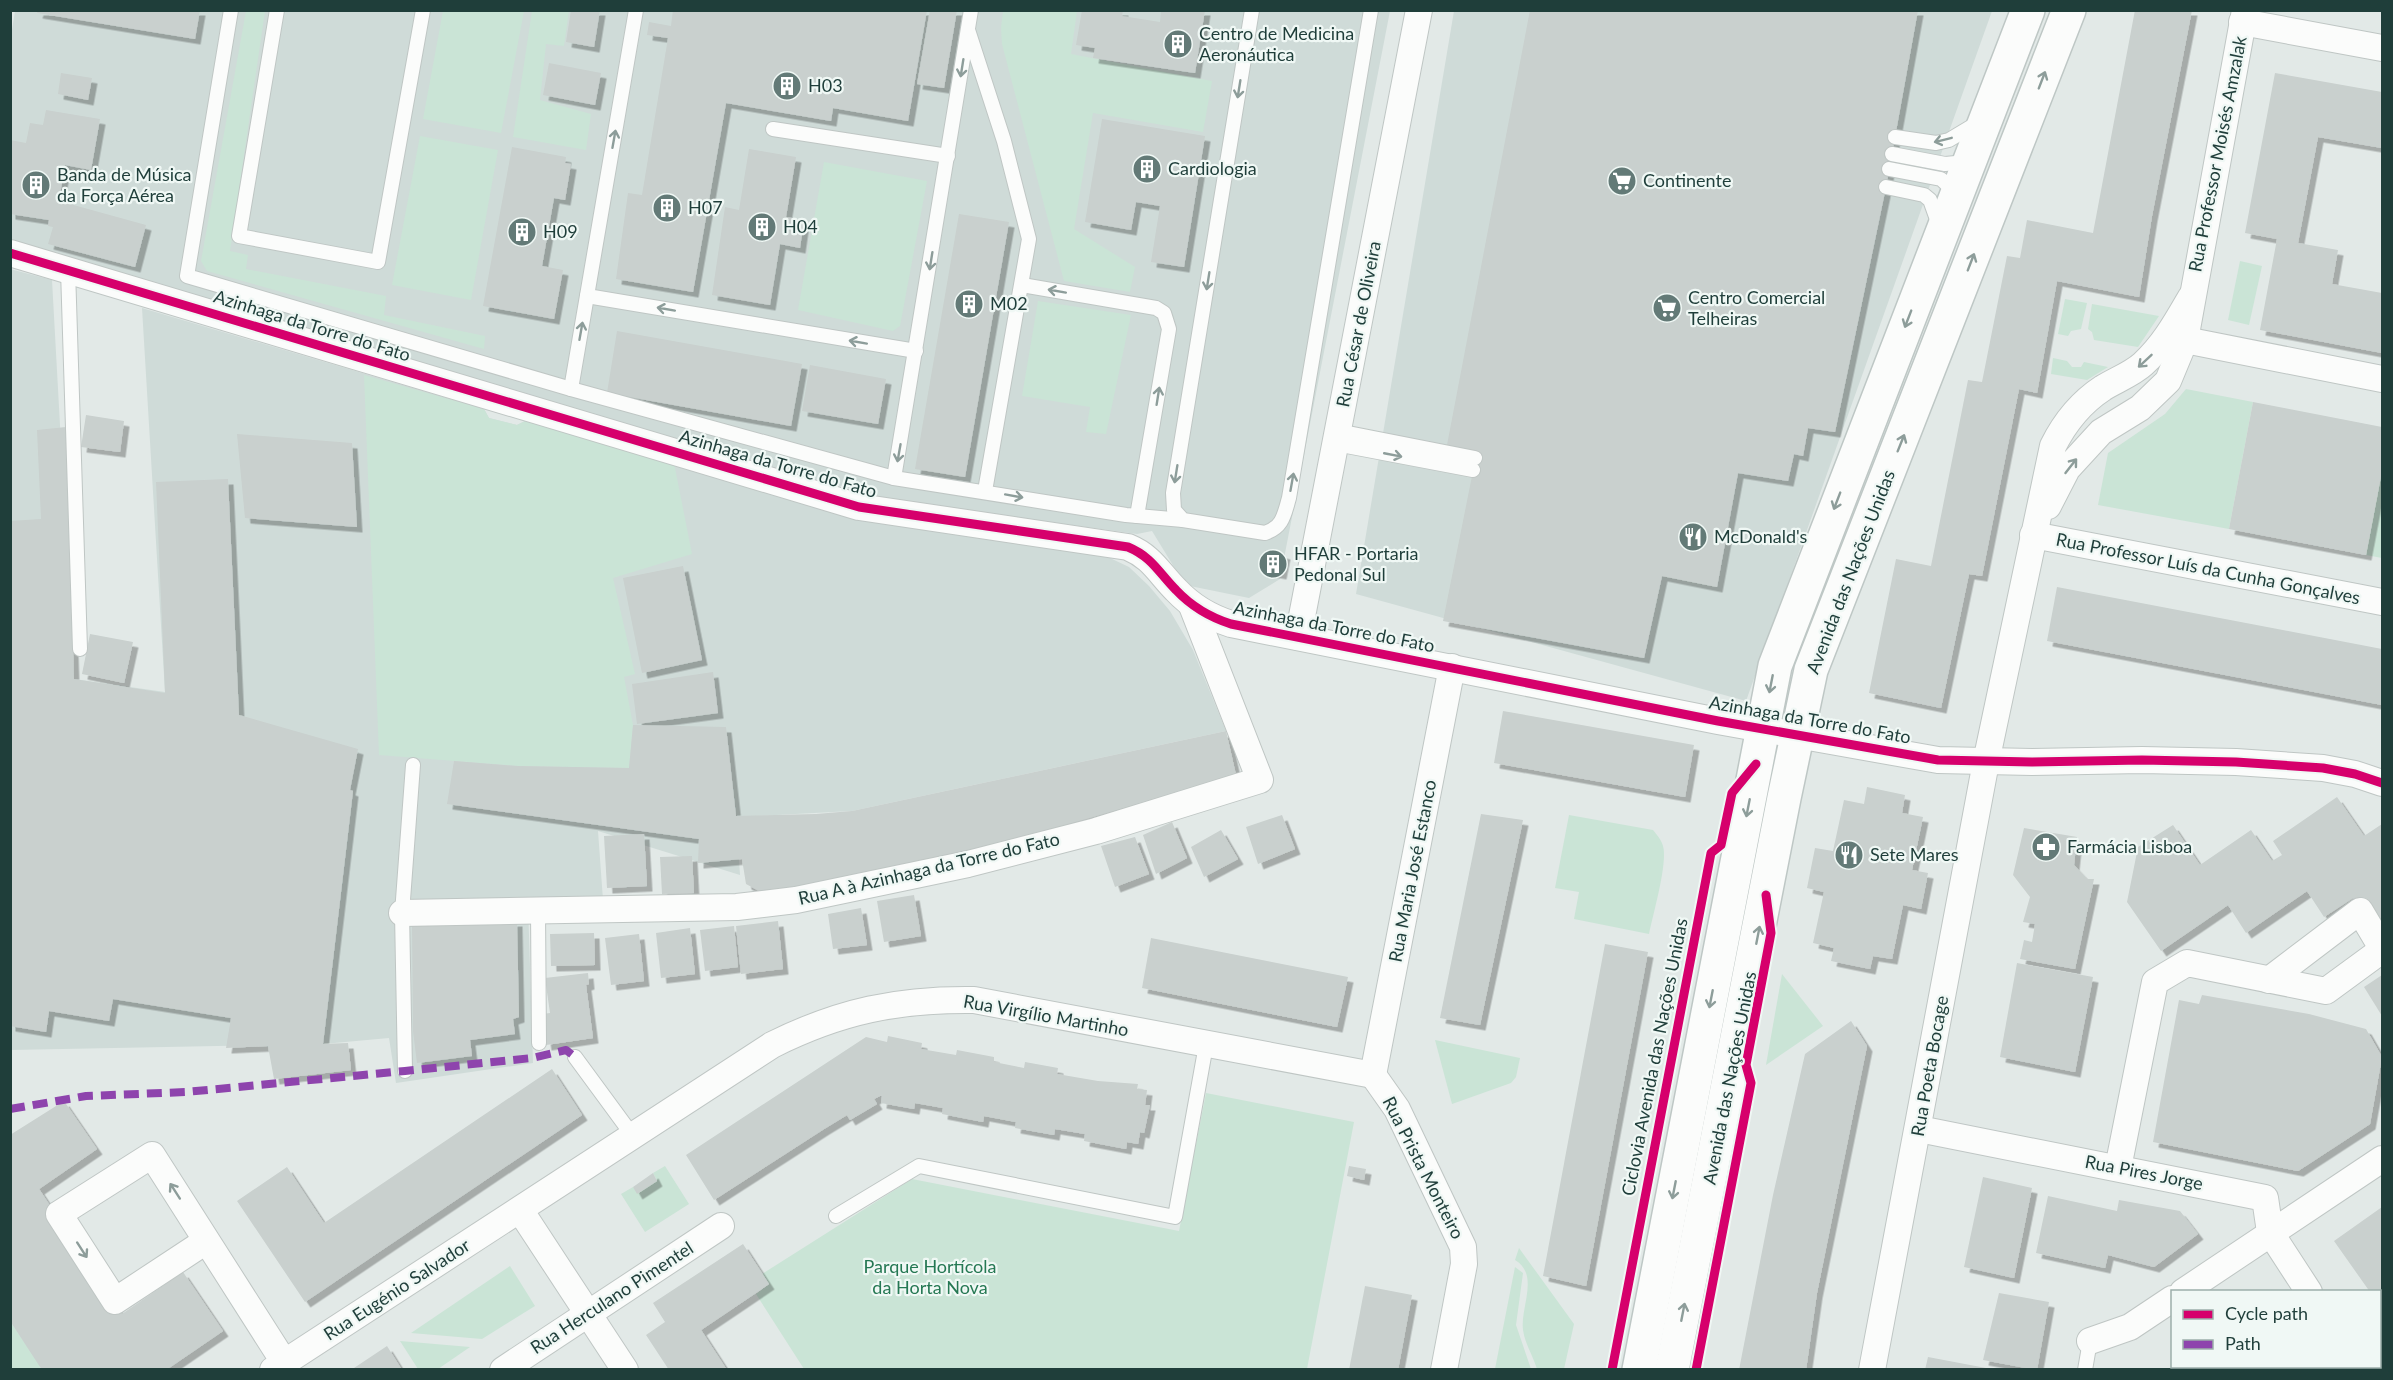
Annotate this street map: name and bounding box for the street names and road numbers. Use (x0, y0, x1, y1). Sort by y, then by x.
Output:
street label: Rua Professor Moisés Amzalak (2183, 33, 2251, 274)
street label: Rua César de Oliveira (1331, 239, 1385, 409)
street label: Azinhaga da Torre do Fato (211, 285, 413, 365)
street label: Azinhaga da Torre do Fato (677, 424, 880, 502)
street label: Avenida das Nações Unidas (1801, 466, 1899, 677)
street label: Rua Professor Luís da Cunha Gonçalves (2054, 528, 2362, 608)
street label: Azinhaga da Torre do Fato (1232, 596, 1437, 656)
street label: Azinhaga da Torre do Fato (1708, 690, 1913, 748)
street label: Rua Maria José Estanco (1384, 778, 1440, 964)
street label: Rua A à Azinhaga da Torre do Fato (796, 827, 1062, 909)
street label: Ciclovia Avenida das Nações Unidas (1616, 916, 1692, 1197)
street label: Avenida das Nações Unidas (1698, 969, 1761, 1186)
street label: Rua Virgílio Martinho (962, 990, 1131, 1040)
street label: Rua Poeta Bocage (1906, 994, 1952, 1138)
street label: Rua Prista Monteiro (1378, 1093, 1469, 1242)
street label: Rua Pires Jorge (2083, 1150, 2205, 1194)
street label: Rua Eugénio Salvador (319, 1233, 474, 1345)
street label: Rua Herculano Pimentel (526, 1236, 697, 1358)

